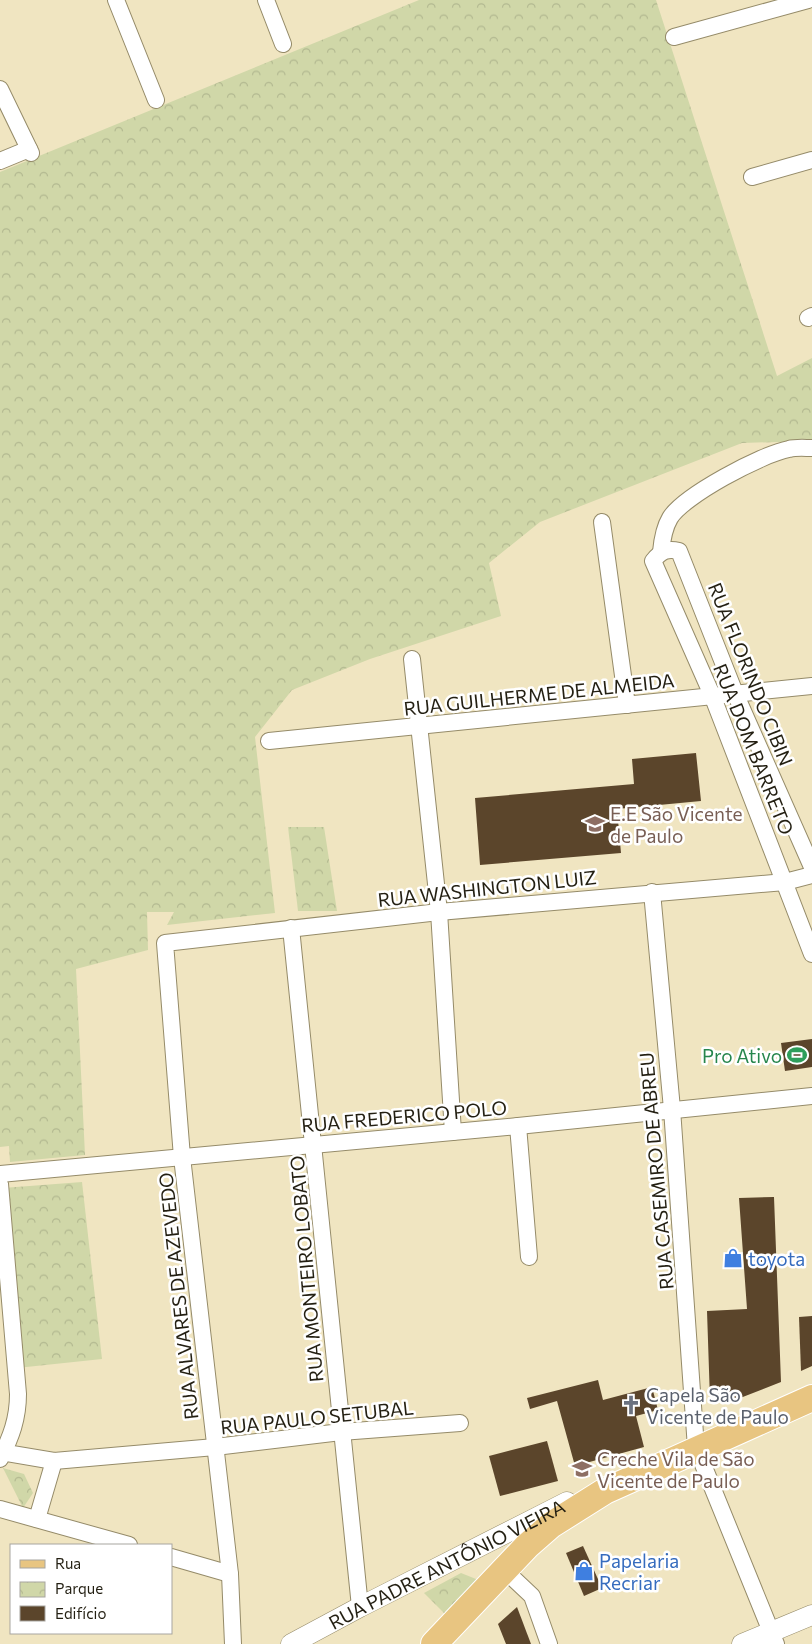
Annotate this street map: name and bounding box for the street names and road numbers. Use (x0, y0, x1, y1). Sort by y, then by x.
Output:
street label: RUA FLORINDO CIBIN (704, 579, 798, 769)
street label: RUA DOM BARRETO (709, 660, 799, 838)
street label: RUA GUILHERME DE ALMEIDA (403, 668, 675, 720)
street label: RUA WASHINGTON LUIZ (376, 865, 598, 911)
street label: RUA CASEMIRO DE ABREU (634, 1051, 678, 1291)
street label: RUA FREDERICO POLO (300, 1096, 508, 1136)
street label: RUA MONTEIRO LOBATO (285, 1155, 327, 1383)
street label: RUA ALVARES DE AZEVEDO (154, 1171, 202, 1421)
street label: RUA PAULO SETUBAL (219, 1395, 415, 1439)
street label: RUA PADRE ANTÔNIO VIEIRA (324, 1494, 568, 1633)

